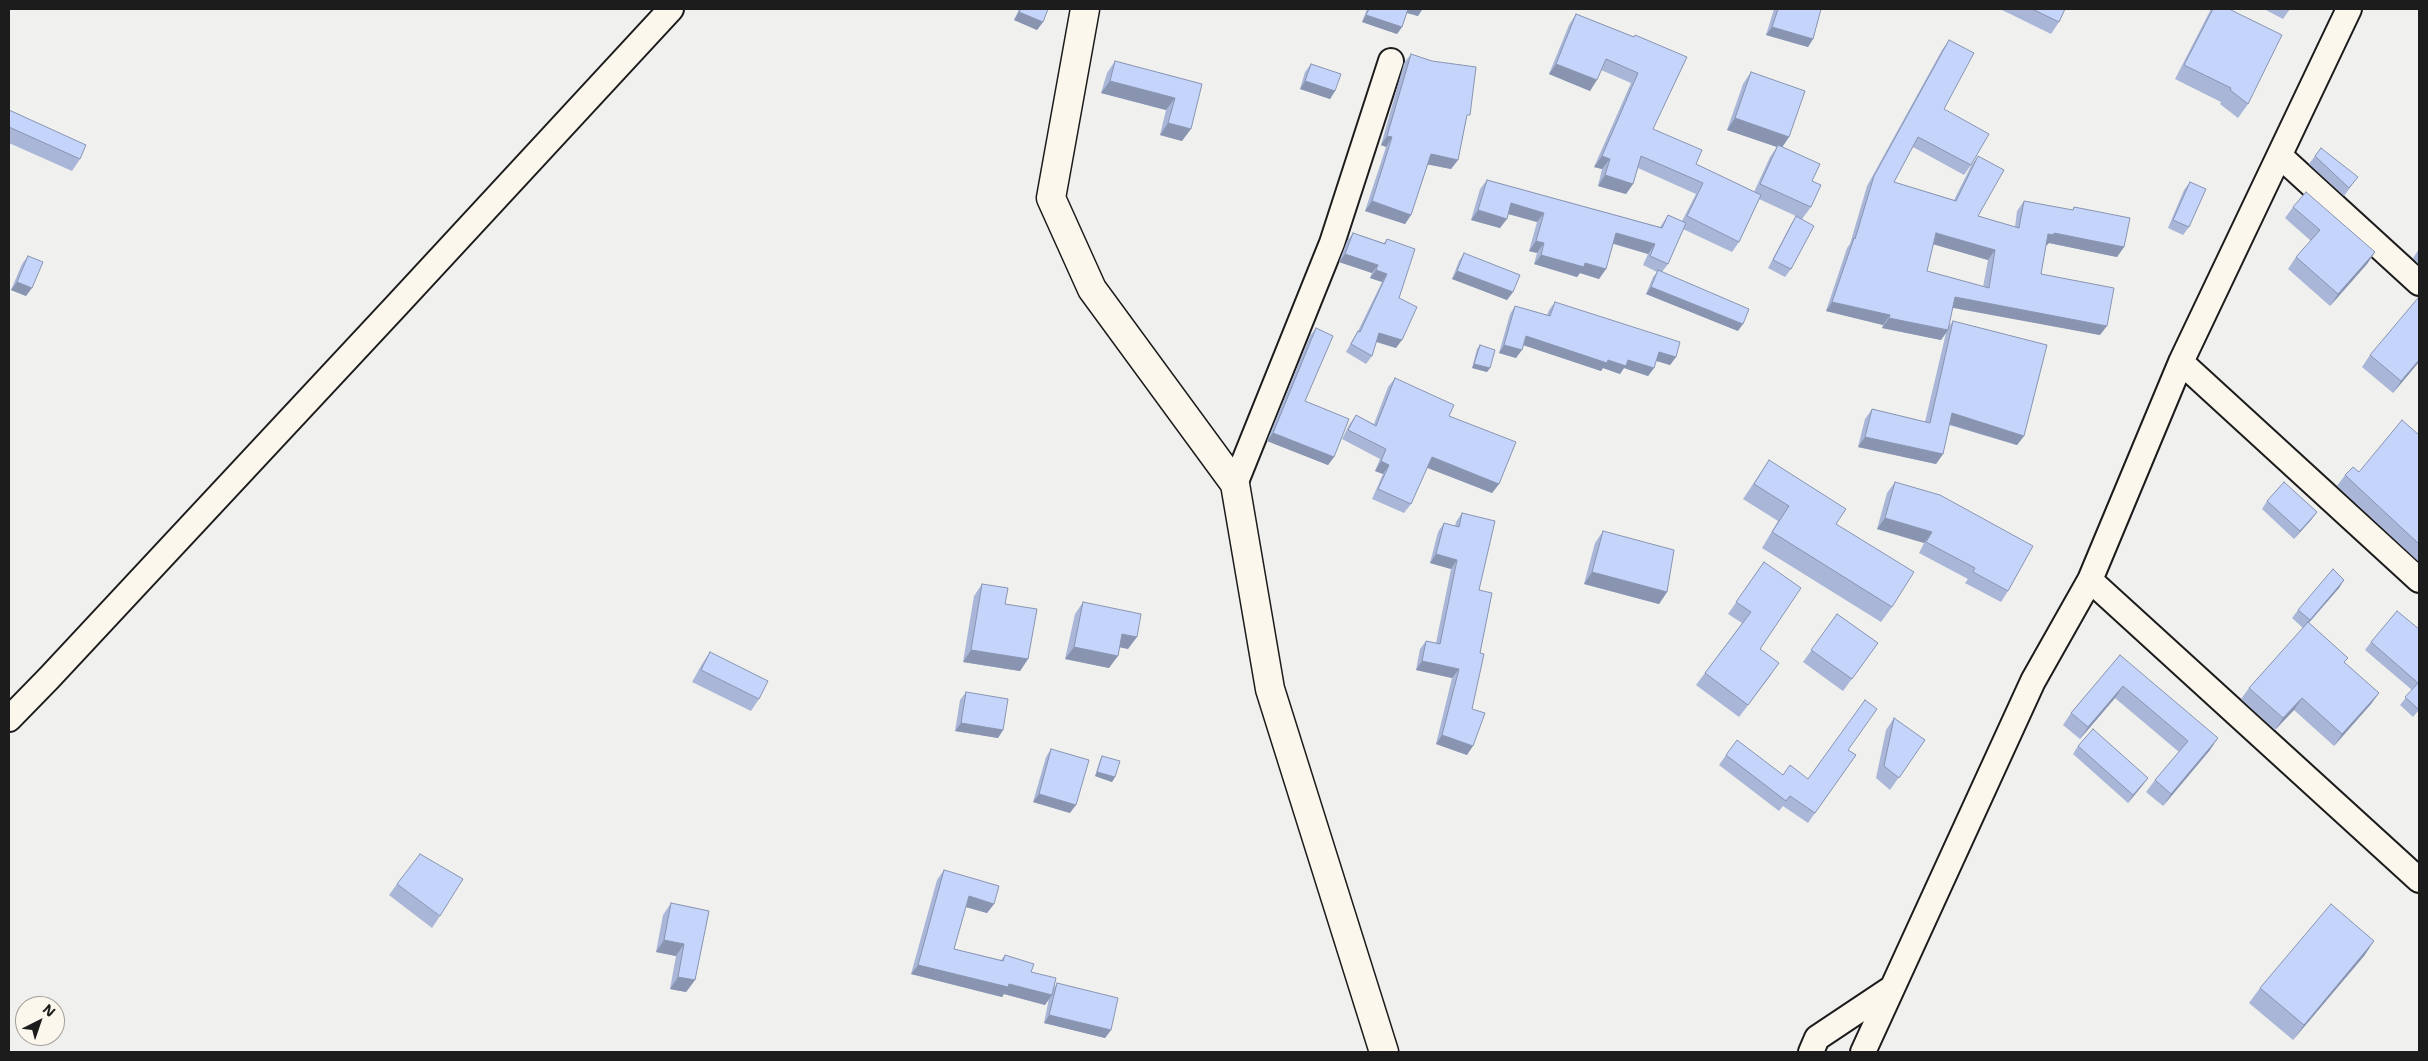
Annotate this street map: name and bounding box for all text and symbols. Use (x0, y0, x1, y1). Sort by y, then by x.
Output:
north arrow (15, 996, 65, 1046)
text: N (39, 1000, 59, 1021)

